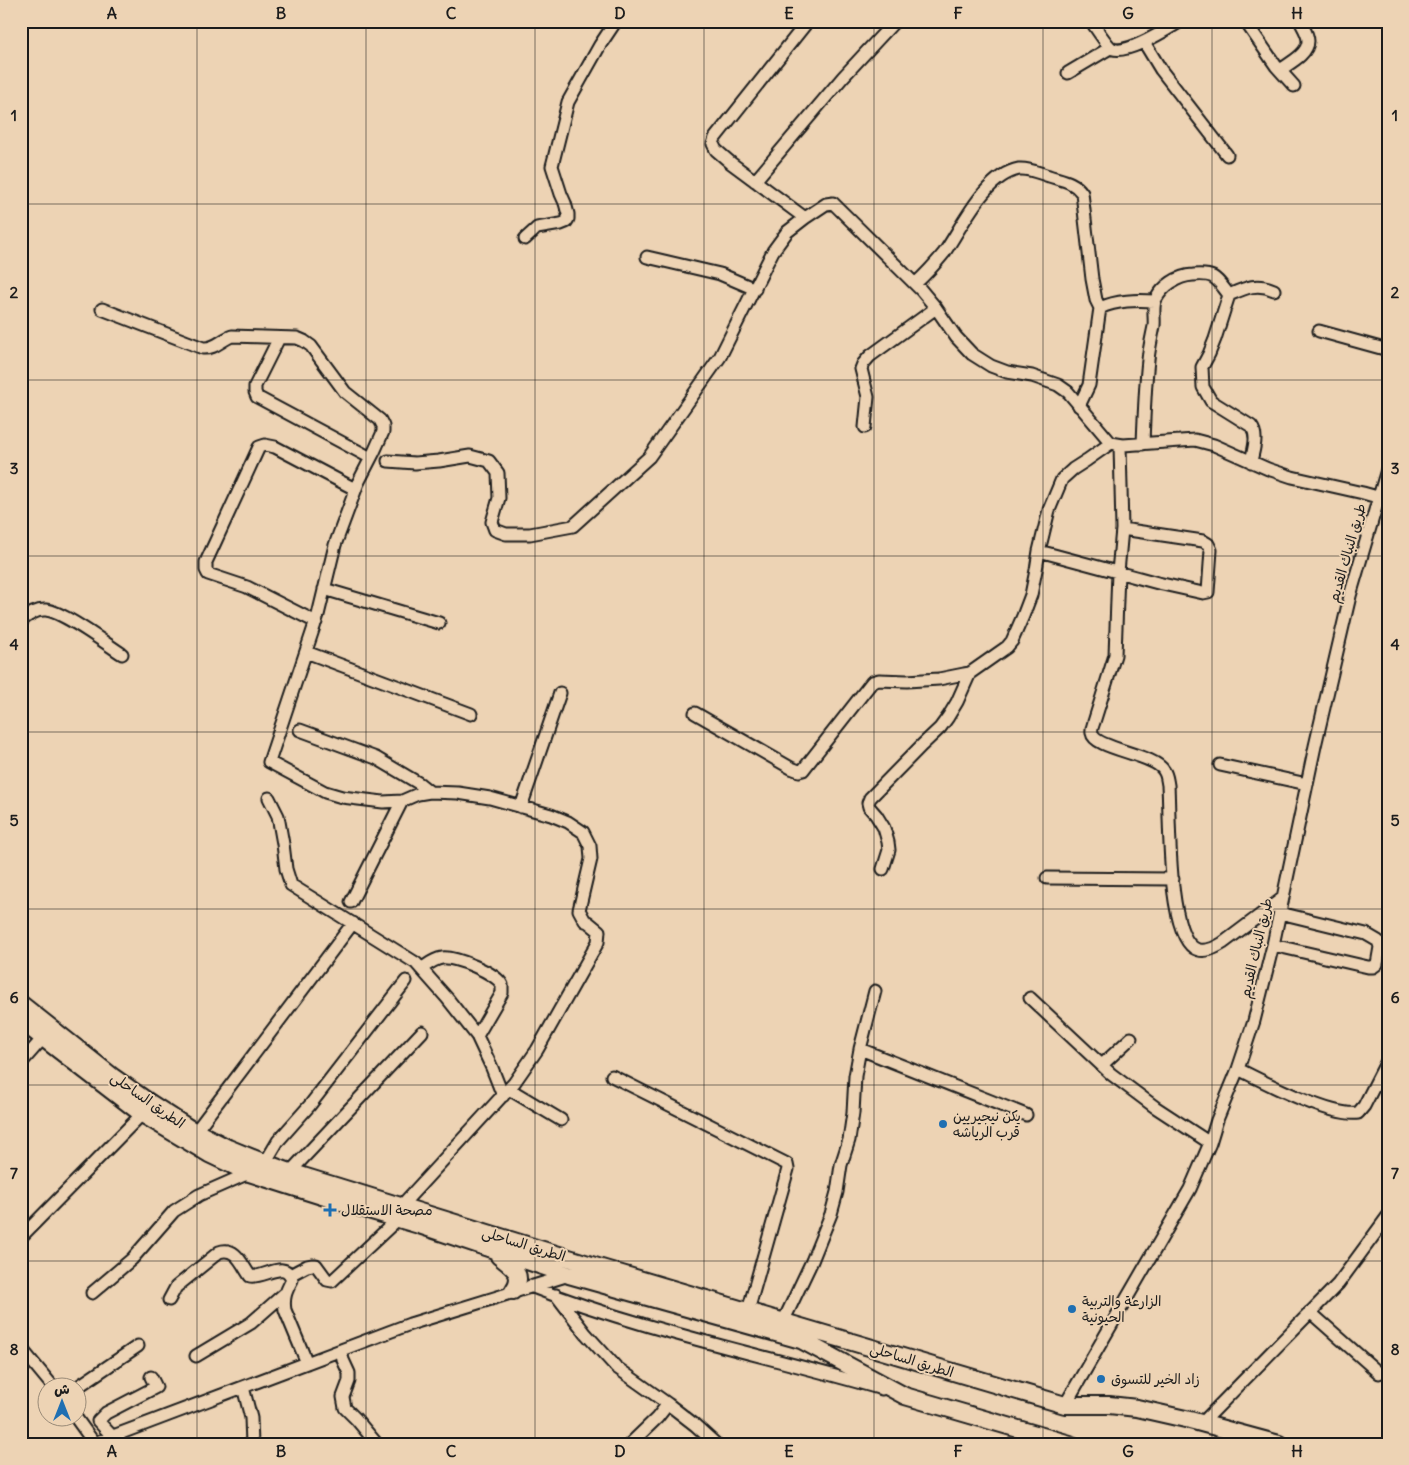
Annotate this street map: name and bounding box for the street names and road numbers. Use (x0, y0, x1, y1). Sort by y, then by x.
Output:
street label: طريق النباك القديم (1324, 501, 1372, 605)
street label: طريق النباك القديم (1236, 896, 1278, 1000)
street label: الطريق الساحلى (107, 1068, 189, 1132)
street label: الطريق الساحلى (480, 1223, 568, 1265)
street label: الطريق الساحلى (868, 1339, 956, 1381)

